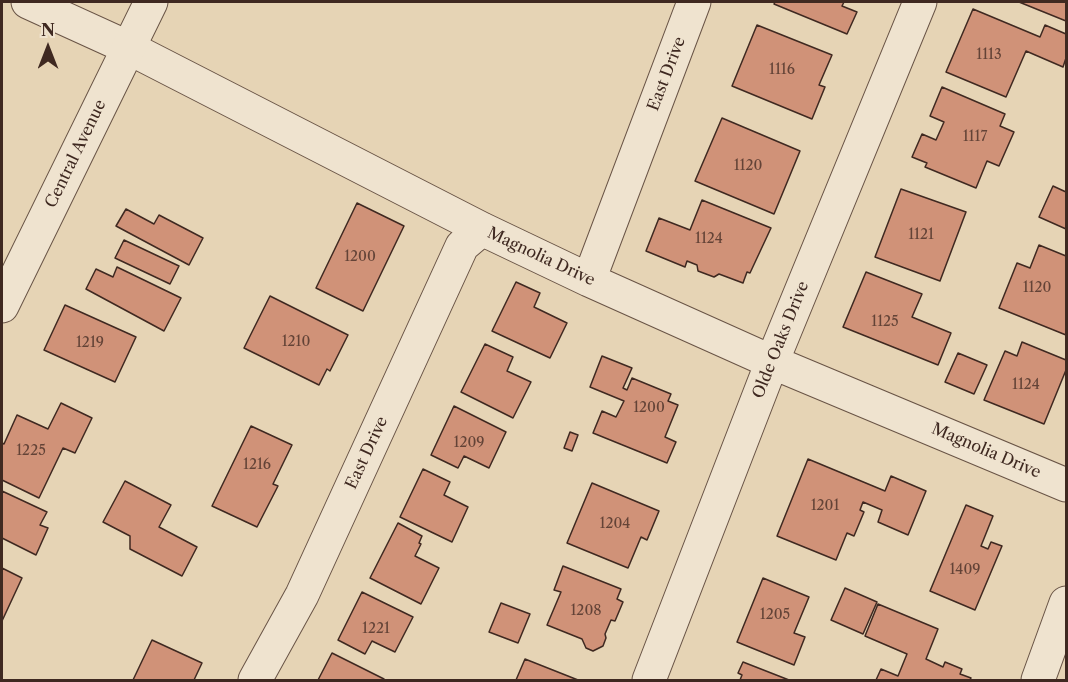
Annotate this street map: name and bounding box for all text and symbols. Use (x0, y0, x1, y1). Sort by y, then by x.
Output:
north arrow (18, 18, 78, 78)
text: N (41, 20, 55, 40)
street label: East Drive (644, 34, 690, 114)
house number: 1113 (976, 47, 1002, 63)
house number: 1116 (769, 62, 795, 78)
street label: Central Avenue (42, 97, 110, 211)
house number: 1117 (963, 129, 987, 145)
house number: 1120 (734, 158, 762, 174)
street label: Magnolia Drive (484, 224, 598, 290)
house number: 1121 (908, 227, 934, 243)
house number: 1124 (695, 231, 723, 247)
house number: 1200 (344, 249, 376, 265)
street label: Olde Oaks Drive (749, 279, 813, 401)
house number: 1120 (1023, 280, 1051, 296)
house number: 1125 (871, 314, 899, 330)
house number: 1210 (282, 334, 310, 350)
house number: 1219 (76, 335, 104, 351)
house number: 1124 (1012, 377, 1040, 393)
house number: 1200 (633, 400, 665, 416)
street label: East Drive (342, 414, 392, 492)
street label: Magnolia Drive (929, 419, 1043, 483)
house number: 1209 (453, 435, 485, 451)
house number: 1225 (16, 443, 46, 459)
house number: 1216 (243, 457, 271, 473)
house number: 1201 (811, 498, 839, 514)
house number: 1204 (600, 516, 630, 532)
house number: 1409 (949, 562, 981, 578)
house number: 1208 (570, 603, 602, 619)
house number: 1205 (760, 607, 790, 623)
house number: 1221 (362, 621, 390, 637)

